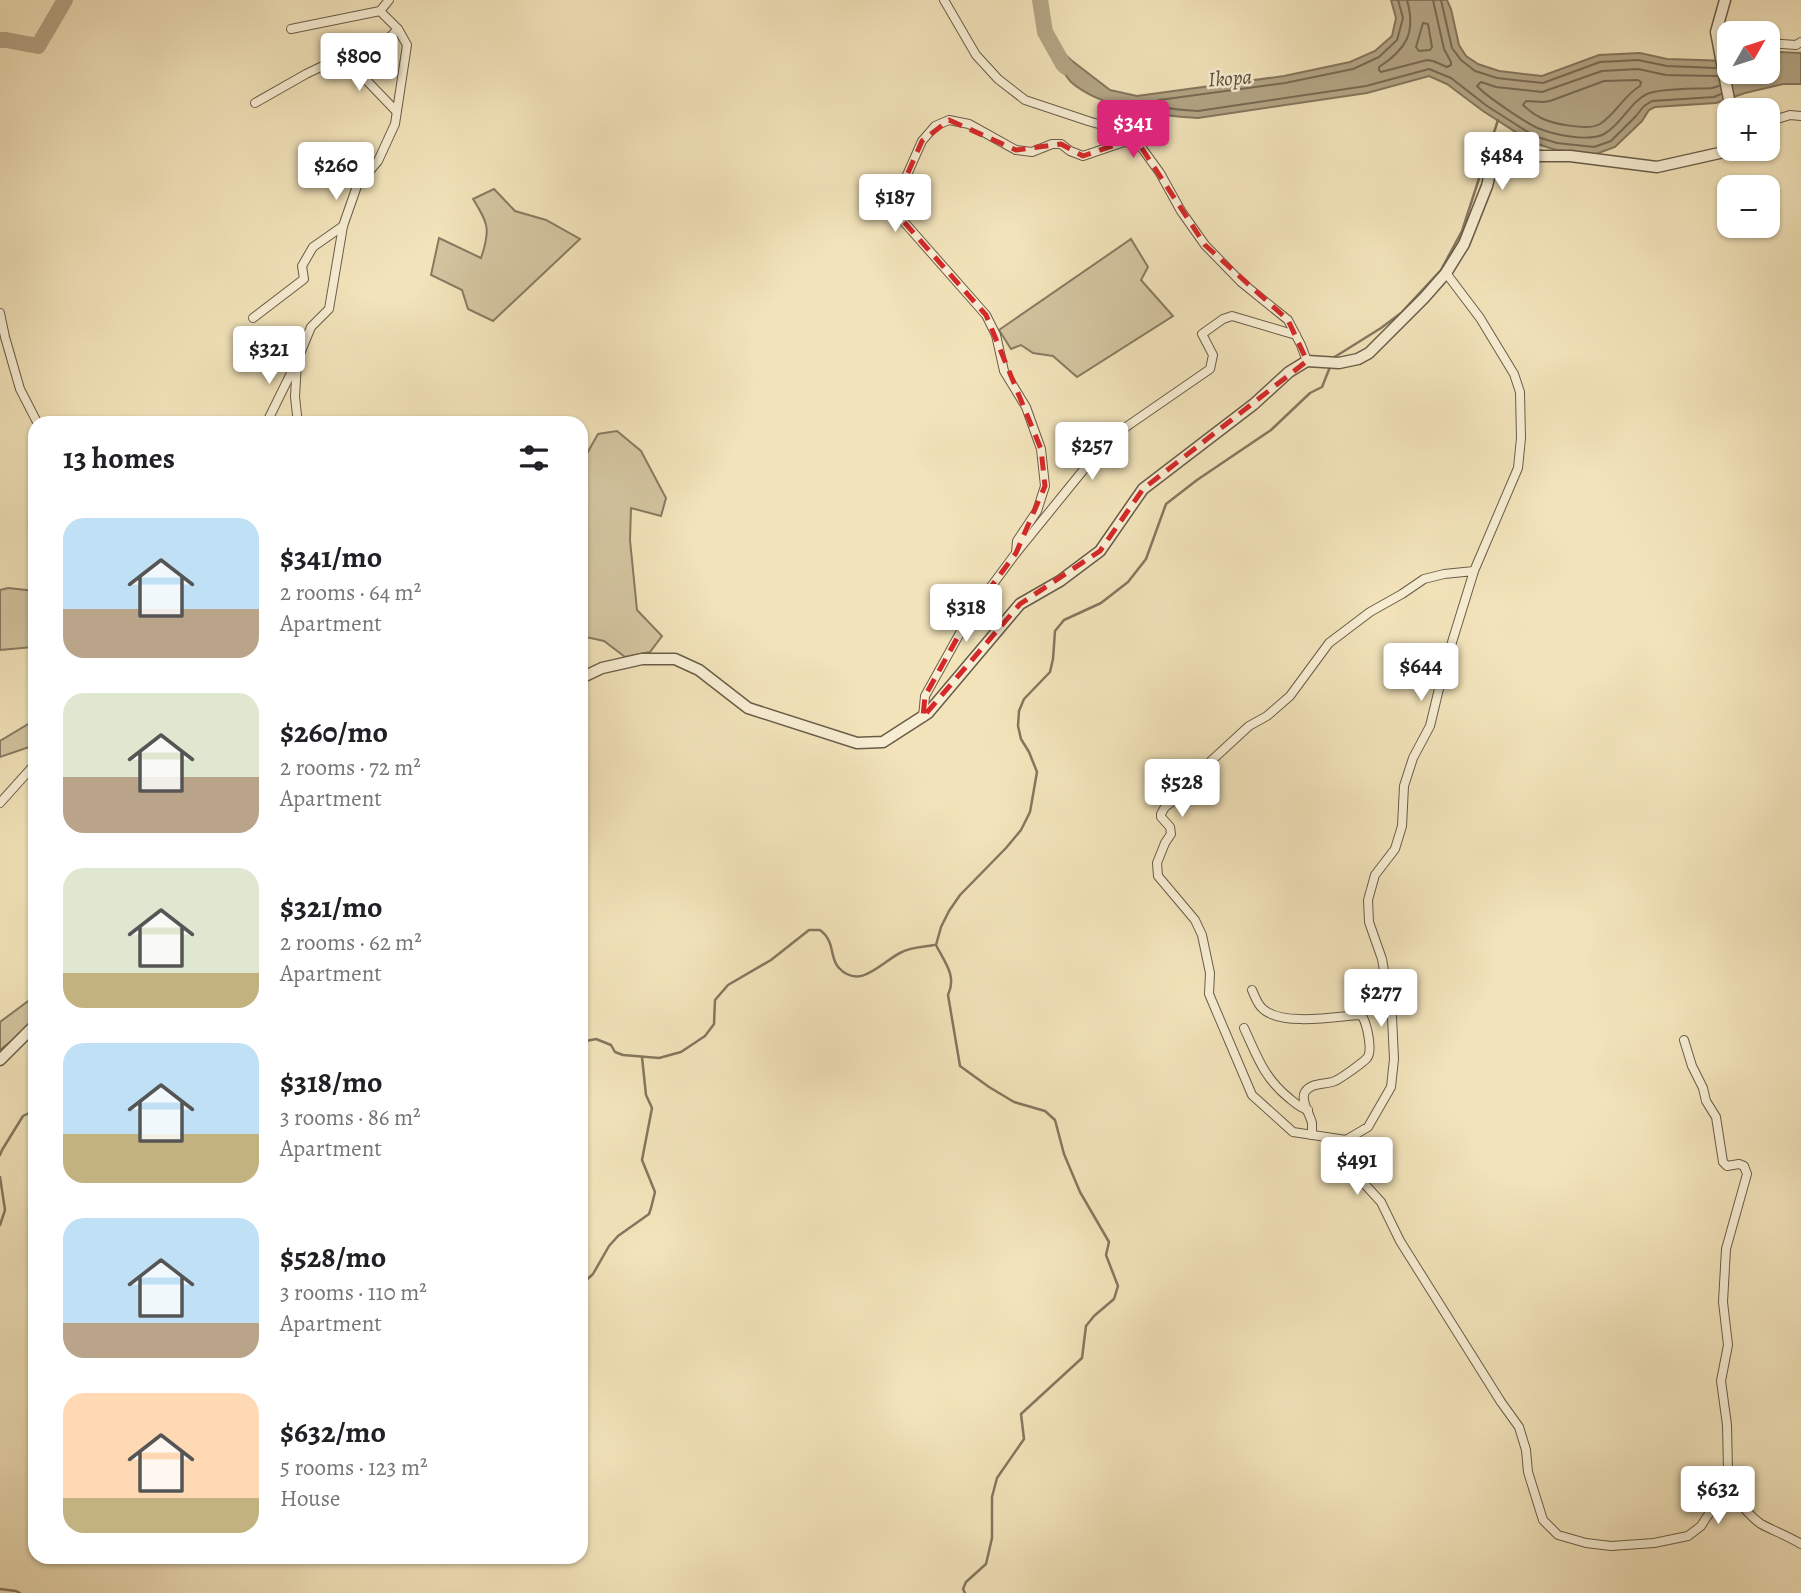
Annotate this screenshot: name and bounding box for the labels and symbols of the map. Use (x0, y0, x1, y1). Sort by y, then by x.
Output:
north arrow (1717, 21, 1780, 84)
pin: $800 (318, 34, 400, 93)
water label: Ikopa (1207, 62, 1253, 94)
pin: $341 (1092, 100, 1174, 160)
pin: $484 (1461, 132, 1543, 192)
pin: $260 (295, 142, 377, 202)
pin: $187 (854, 174, 936, 234)
pin: $321 (228, 326, 310, 386)
pin: $257 (1051, 422, 1133, 482)
pin: $318 (925, 584, 1007, 644)
pin: $644 (1380, 644, 1462, 703)
pin: $528 (1141, 760, 1223, 819)
pin: $277 (1340, 970, 1422, 1029)
pin: $491 (1316, 1138, 1398, 1197)
pin: $632 (1677, 1466, 1759, 1526)

